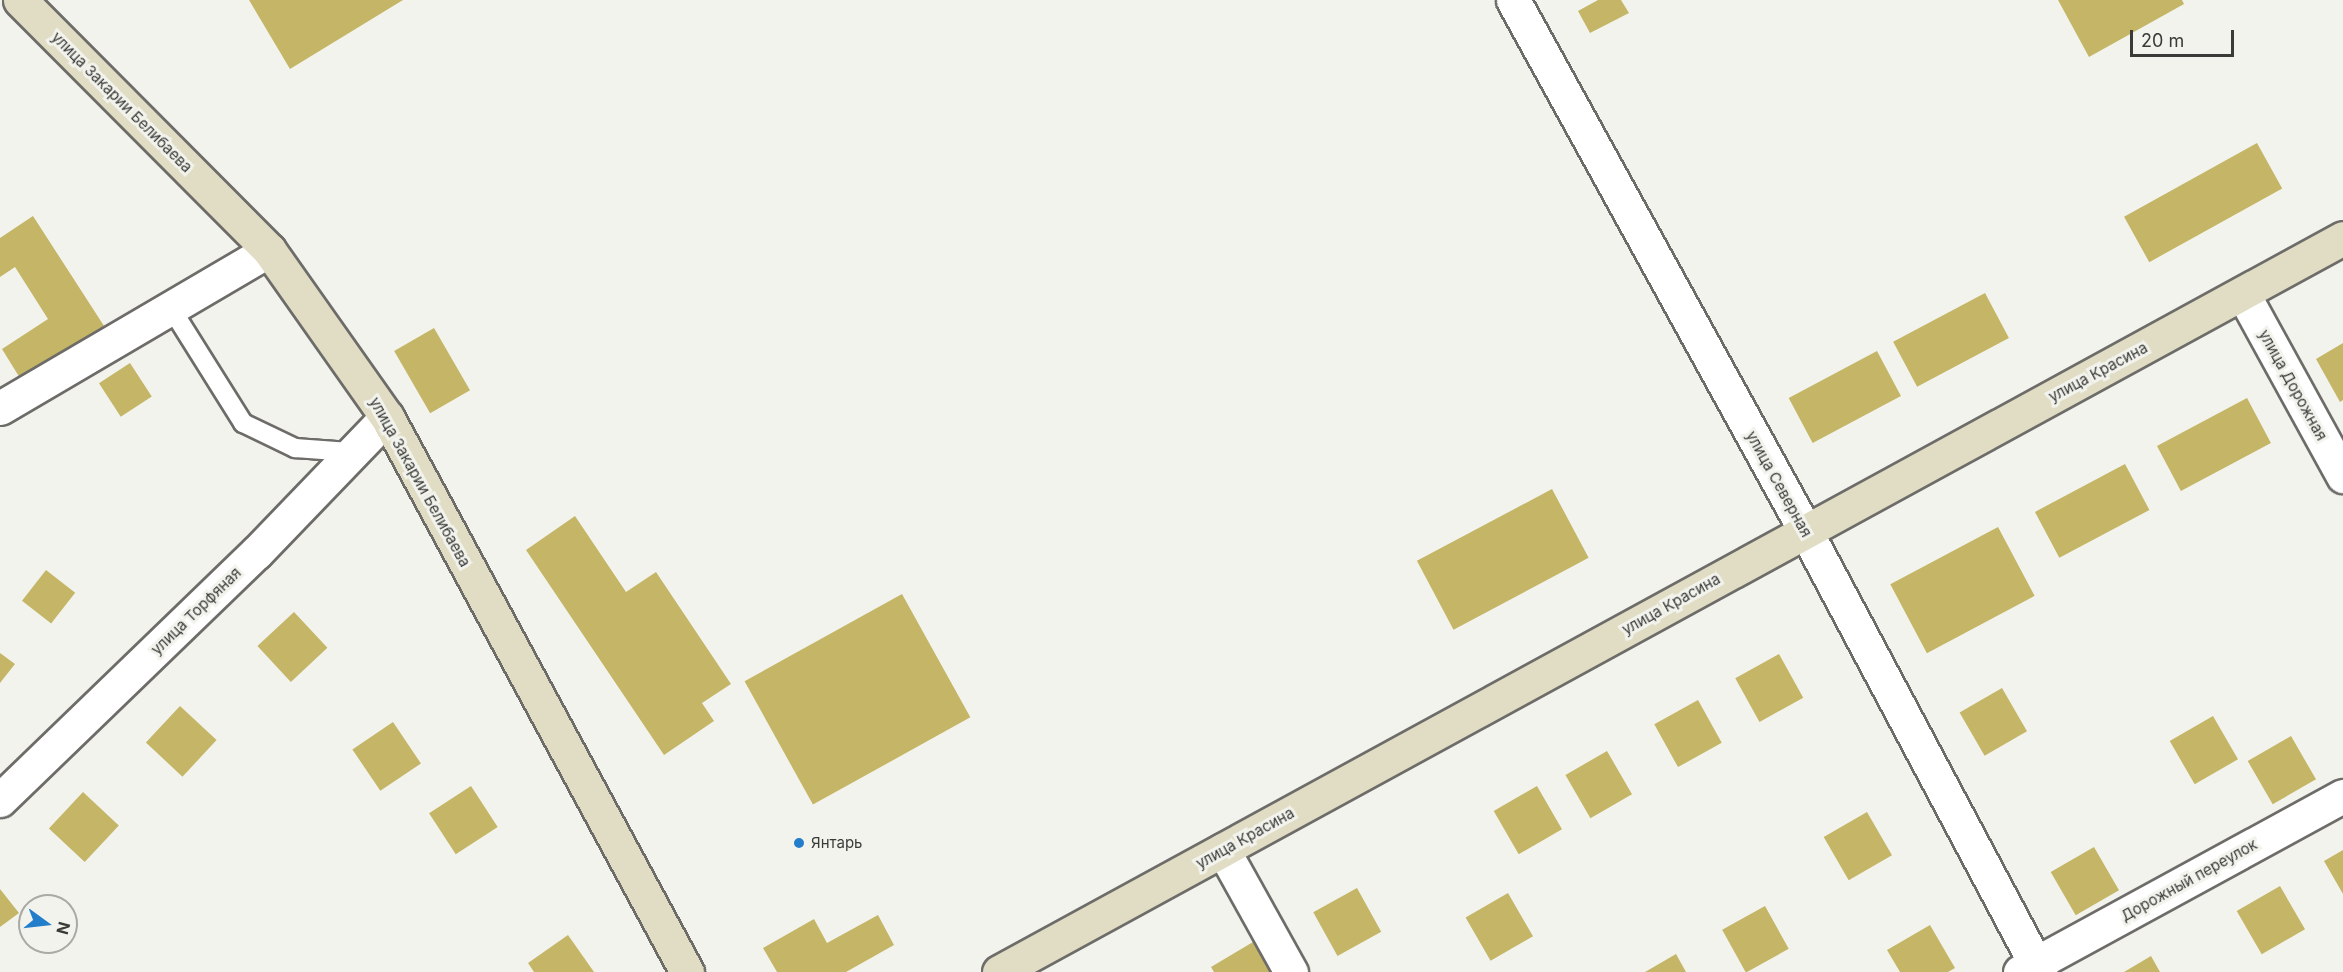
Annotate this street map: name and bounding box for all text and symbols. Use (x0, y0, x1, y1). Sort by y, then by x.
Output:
scale bar (2133, 18, 2236, 56)
street label: улица Закарии Белибаева (48, 28, 196, 176)
text: 20 m (2141, 30, 2184, 51)
street label: улица Дорожная (2255, 327, 2331, 443)
street label: улица Красина (2045, 338, 2151, 406)
street label: улица Закарии Белибаева (366, 394, 474, 570)
street label: улица Северная (1742, 428, 1816, 540)
street label: улица Торфяная (147, 564, 245, 658)
street label: улица Красина (1619, 570, 1723, 638)
street label: улица Красина (1193, 804, 1297, 872)
place label: Янтарь (811, 834, 862, 852)
street label: Дорожный переулок (2118, 835, 2260, 925)
marker: Янтарь (792, 836, 806, 850)
north arrow (18, 894, 78, 954)
text: N (52, 920, 75, 937)

